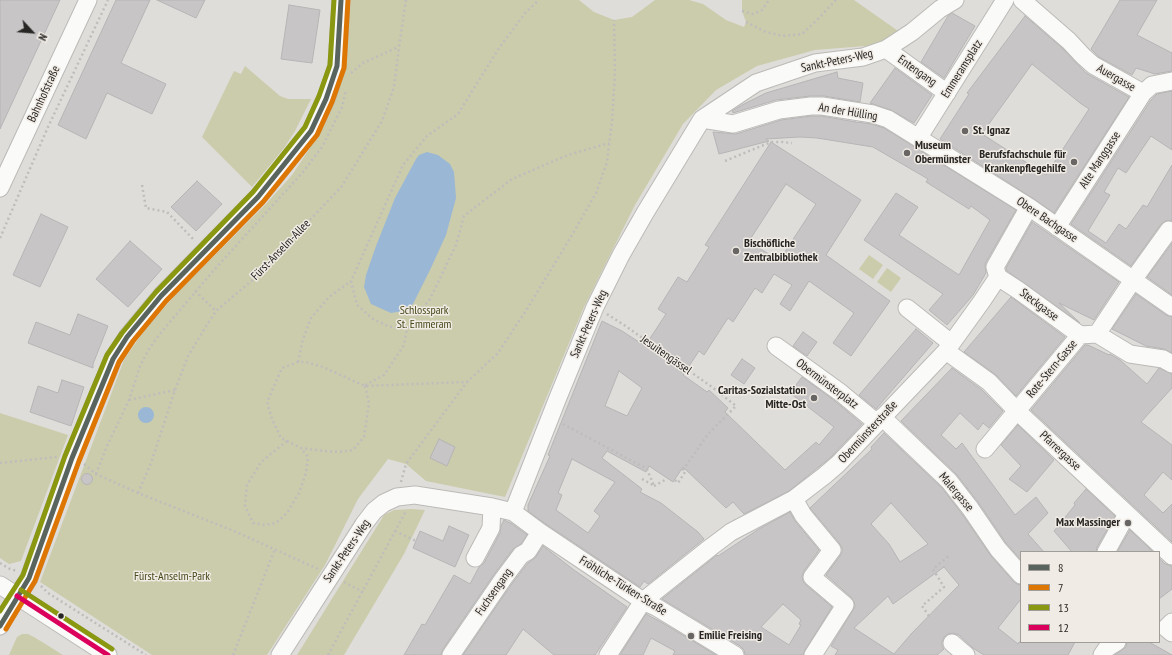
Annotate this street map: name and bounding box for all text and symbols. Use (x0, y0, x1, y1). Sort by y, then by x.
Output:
north arrow (12, 12, 52, 52)
text: N (35, 32, 50, 43)
street label: Emmeramsplatz (938, 37, 986, 101)
street label: Sankt-Peters-Weg (800, 46, 874, 76)
street label: Entengang (895, 52, 939, 90)
street label: Auergasse (1094, 61, 1138, 95)
street label: Bahnhofstraße (25, 63, 63, 125)
street label: An der Hülling (817, 100, 879, 124)
place label: St. Ignaz (973, 124, 1010, 138)
marker: St. Ignaz (960, 126, 970, 136)
street label: Alte Manggasse (1076, 129, 1124, 191)
place label: Museum Obermünster (915, 139, 971, 167)
marker: Museum Obermünster (902, 148, 912, 158)
place label: Berufsfachschule für Krankenpflegehilfe (979, 148, 1066, 176)
marker: Berufsfachschule für Krankenpflegehilfe (1069, 157, 1079, 167)
street label: Obere Bachgasse (1014, 194, 1080, 246)
street label: Fürst-Anselm-Allee (248, 217, 314, 283)
place label: Bischöfliche Zentralbibliothek (744, 237, 818, 265)
marker: Bischöfliche Zentralbibliothek (731, 246, 741, 256)
street label: Steckgasse (1017, 286, 1061, 324)
street label: Sankt-Peters-Weg (568, 288, 610, 360)
park label: Schlosspark St. Emmeram (397, 304, 451, 332)
street label: Jesuitengässel (638, 332, 694, 378)
street label: Rote-Stern-Gasse (1024, 337, 1080, 401)
street label: Obermünsterplatz (793, 356, 861, 412)
place label: Caritas-Sozialstation Mitte-Ost (718, 384, 806, 412)
marker: Caritas-Sozialstation Mitte-Ost (809, 393, 819, 403)
street label: Obermünsterstraße (835, 398, 901, 466)
street label: Pfarrergasse (1036, 428, 1084, 474)
street label: Malergasse (936, 470, 976, 514)
place label: Max Massinger (1056, 516, 1120, 530)
street label: Sankt-Peters-Weg (321, 517, 373, 585)
marker: Max Massinger (1123, 518, 1133, 528)
legend (1020, 551, 1160, 643)
street label: Fröhliche-Türken-Straße (577, 553, 669, 619)
text: 8 (1058, 560, 1063, 575)
street label: Fuchsengang (472, 566, 516, 618)
park label: Fürst-Anselm-Park (134, 570, 210, 584)
text: 7 (1058, 580, 1063, 595)
text: 13 (1058, 600, 1069, 615)
unlabelled marker (56, 611, 66, 621)
text: 12 (1058, 620, 1069, 635)
place label: Emilie Freising (699, 629, 762, 643)
marker: Emilie Freising (686, 631, 696, 641)

